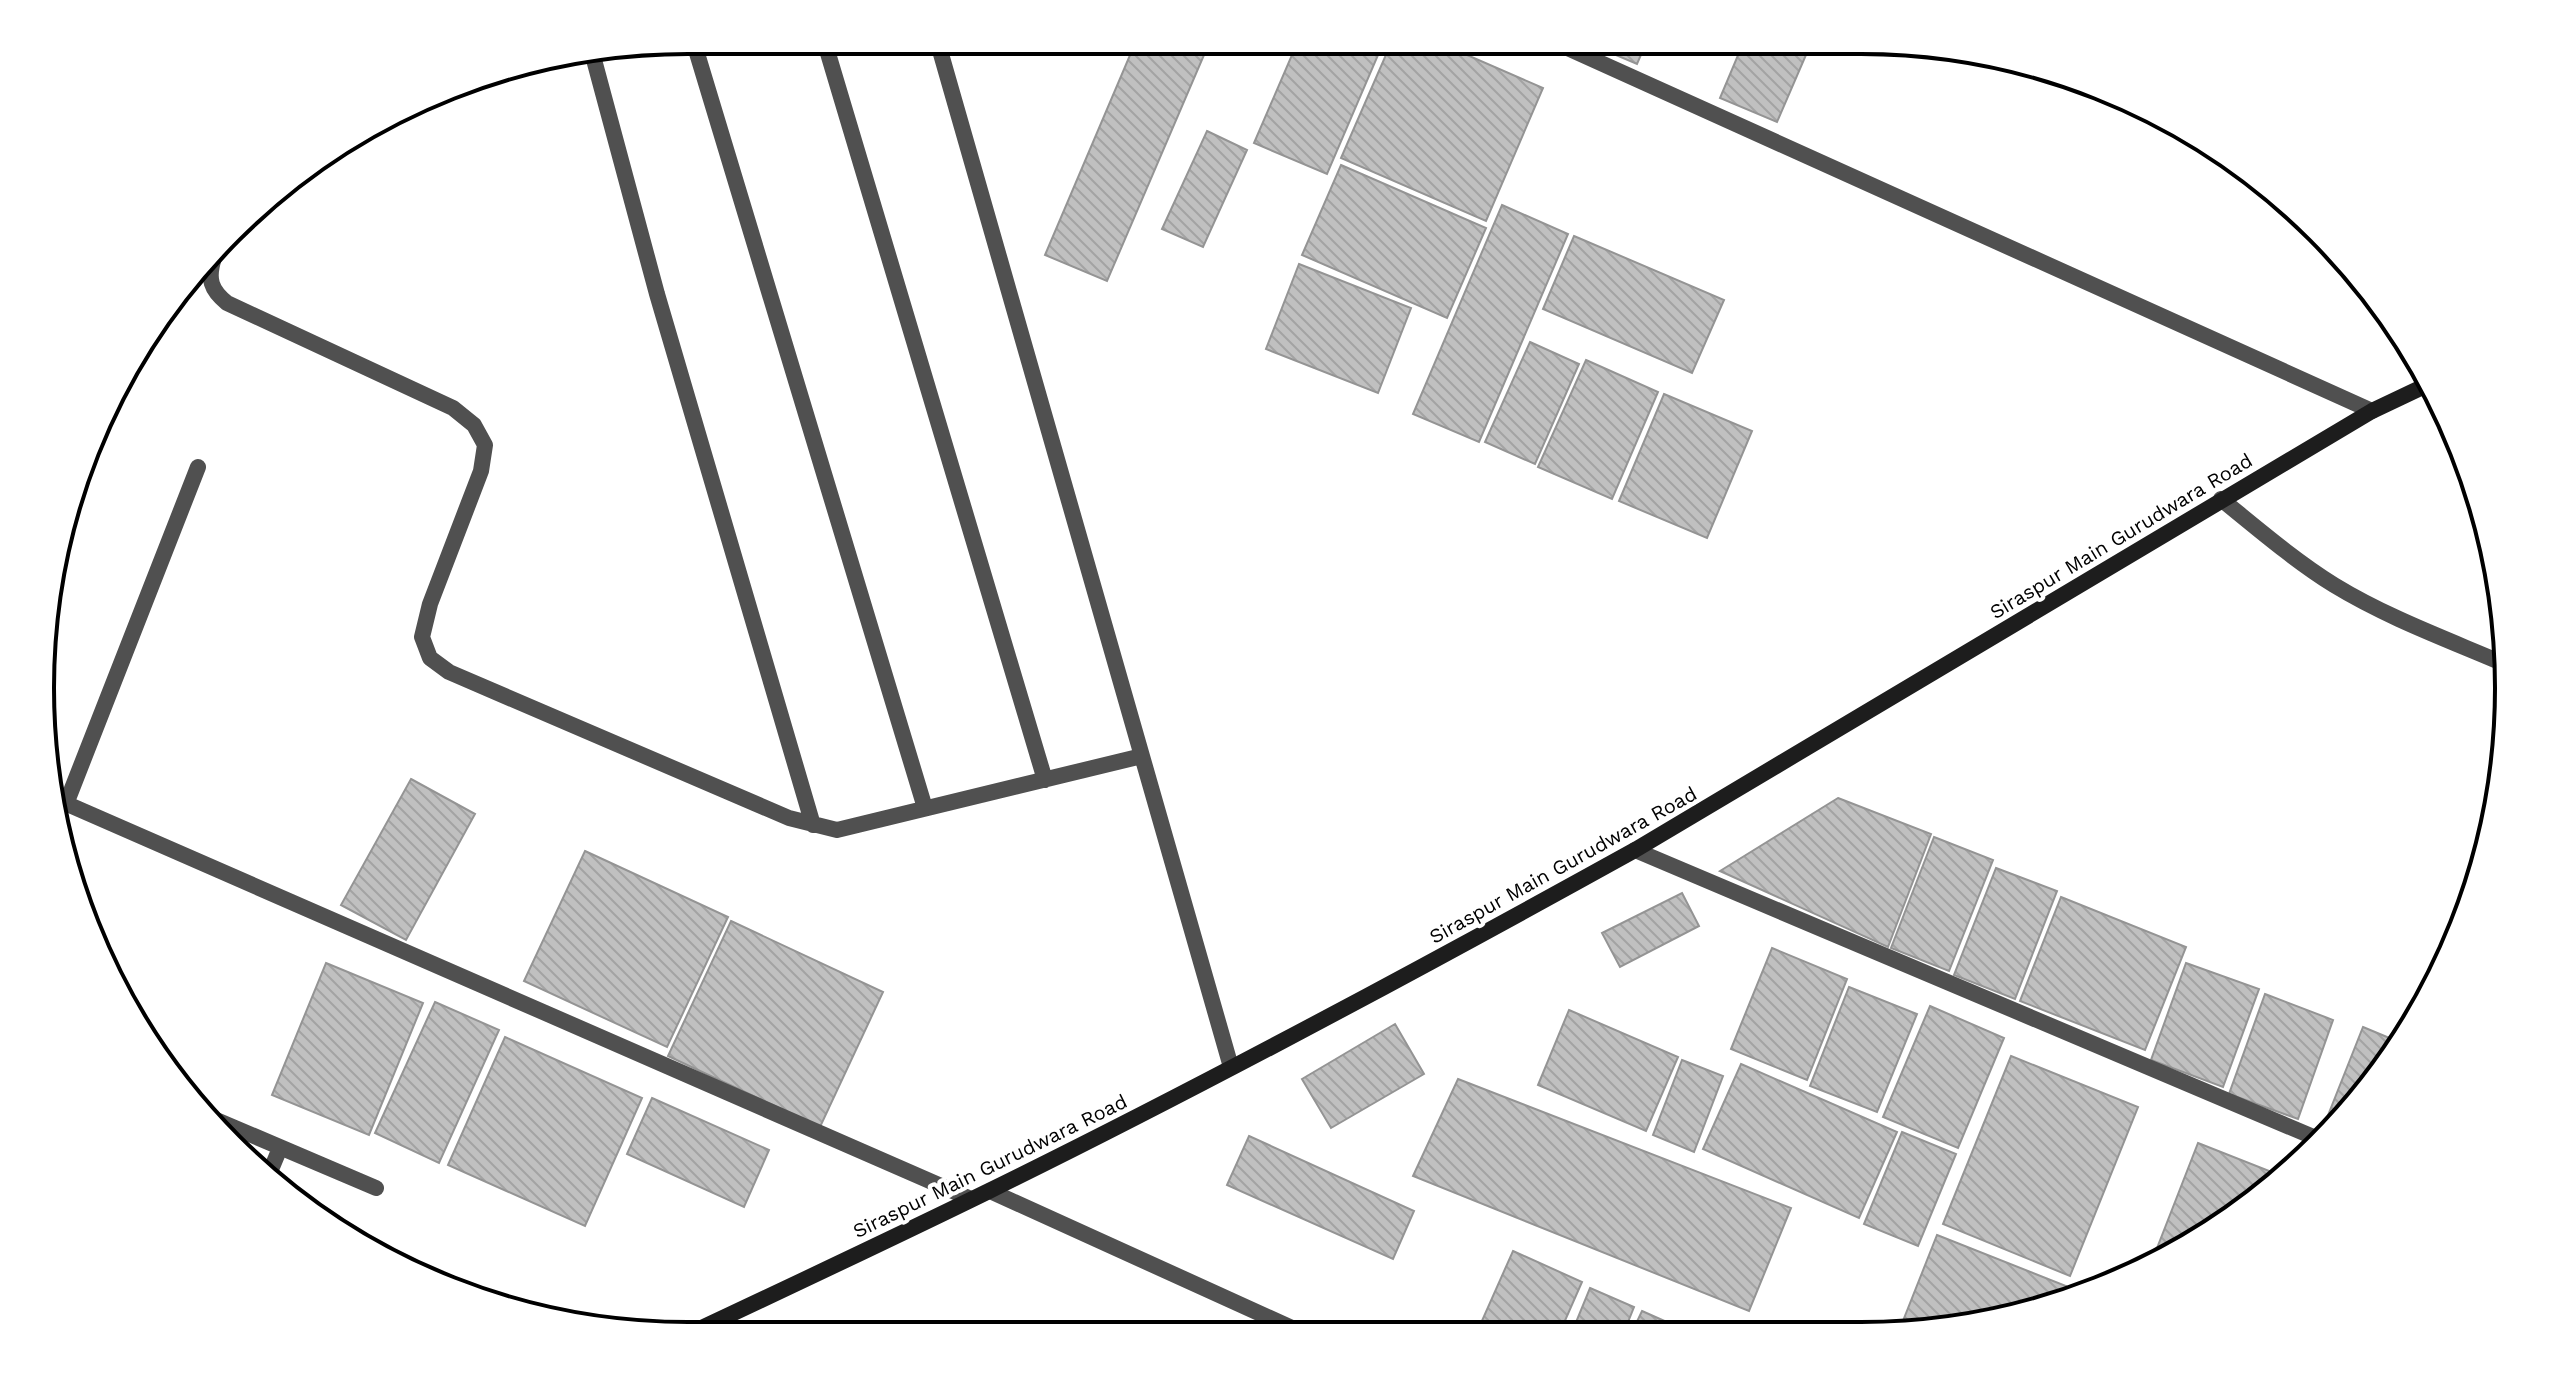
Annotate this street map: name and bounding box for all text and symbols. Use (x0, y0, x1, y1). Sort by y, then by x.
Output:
street label: Siraspur Main Gurudwara Road (1985, 448, 2257, 624)
street label: Siraspur Main Gurudwara Road (1425, 781, 1701, 949)
street label: Siraspur Main Gurudwara Road (849, 1089, 1131, 1243)

